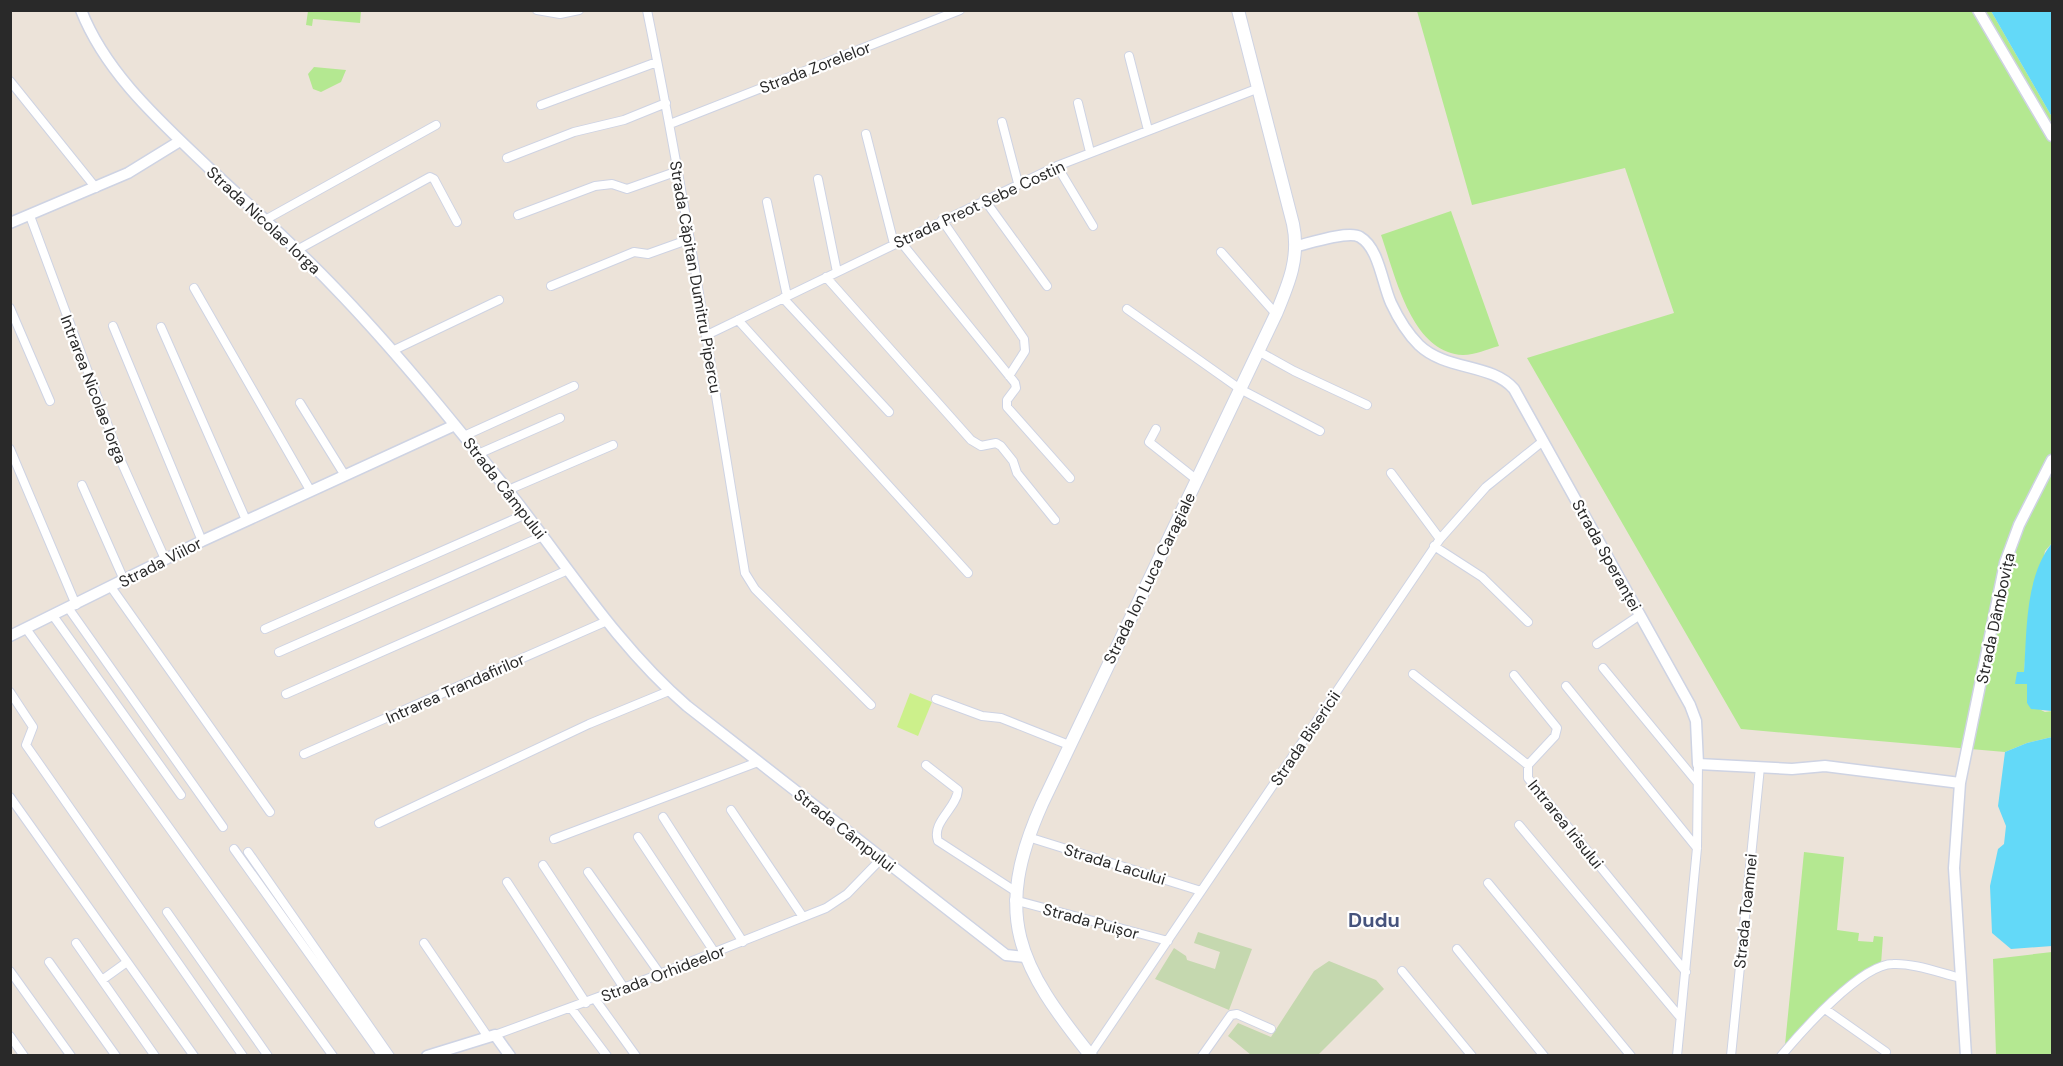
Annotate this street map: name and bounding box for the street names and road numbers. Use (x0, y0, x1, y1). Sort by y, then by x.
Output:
street label: Strada Zorelelor (756, 37, 874, 98)
street label: Strada Preot Sebe Costin (890, 156, 1068, 253)
street label: Strada Căpitan Dumitru Pipercu (665, 159, 726, 395)
street label: Strada Nicolae Iorga (202, 162, 325, 279)
street label: Intrarea Nicolae Iorga (56, 312, 132, 466)
street label: Strada Câmpului (458, 433, 551, 543)
street label: Strada Ion Luca Caragiale (1099, 489, 1200, 668)
street label: Strada Speranței (1567, 496, 1646, 615)
street label: Strada Viilor (115, 533, 205, 592)
street label: Strada Dâmbovița (1971, 551, 2020, 686)
street label: Intrarea Trandafirilor (382, 648, 528, 729)
street label: Strada Bisericii (1266, 687, 1345, 790)
street label: Intrarea Irisului (1523, 775, 1608, 873)
street label: Strada Câmpului (790, 784, 900, 877)
street label: Strada Lacului (1061, 839, 1168, 890)
street label: Strada Toamnei (1729, 853, 1762, 969)
street label: Strada Puișor (1040, 899, 1141, 944)
street label: Strada Orhideelor (598, 940, 728, 1007)

